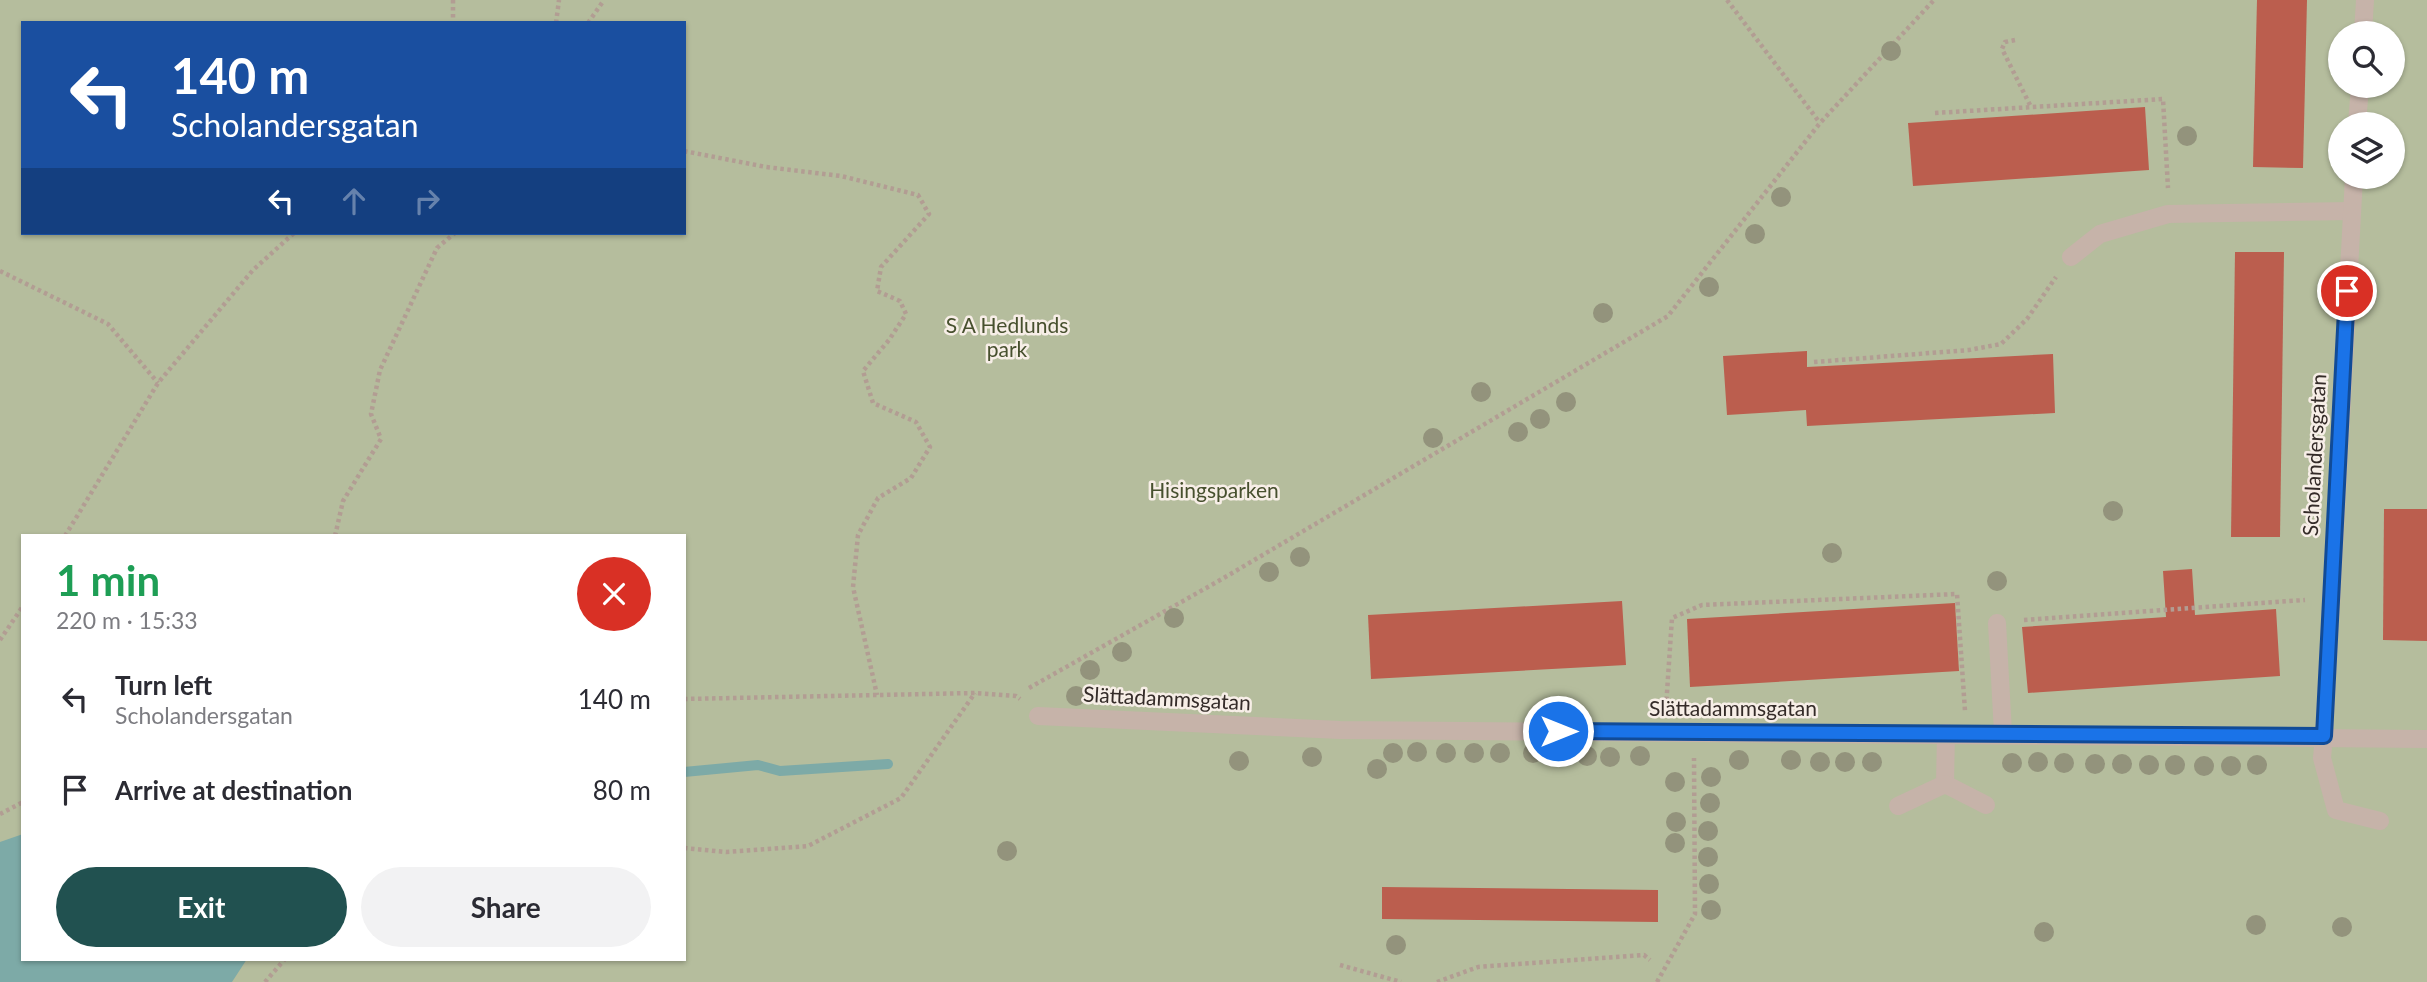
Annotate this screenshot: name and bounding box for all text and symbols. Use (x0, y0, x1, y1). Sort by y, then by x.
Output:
map controls (2328, 21, 2405, 189)
button: search (2328, 21, 2405, 98)
text: 140 m (171, 46, 309, 104)
icon: left (56, 49, 147, 140)
text: Scholandersgatan (171, 105, 419, 144)
button: layers (2328, 112, 2405, 189)
icon: left (262, 182, 300, 220)
icon: ahead (335, 182, 373, 220)
icon: right (408, 182, 446, 220)
pin (2317, 261, 2377, 321)
icon: arrive (2328, 272, 2366, 310)
park label: S A Hedlunds park (946, 312, 1068, 361)
street label: Scholandersgatan (2297, 373, 2330, 537)
park label: Hisingsparken (1149, 477, 1279, 502)
text: 1 min (56, 555, 160, 605)
button: close (577, 557, 651, 631)
text: 220 m · 15:33 (56, 606, 198, 634)
text: Turn left (115, 669, 212, 701)
icon: left (56, 680, 94, 718)
street label: Slättadammsgatan (1083, 681, 1252, 714)
text: 140 m (578, 683, 651, 715)
position arrow (1521, 694, 1595, 768)
street label: Slättadammsgatan (1649, 695, 1817, 720)
text: Scholandersgatan (115, 701, 293, 729)
icon: arrive (56, 771, 94, 809)
text: Arrive at destination (115, 774, 352, 806)
text: 80 m (593, 774, 651, 806)
button: Exit (56, 867, 347, 947)
button: Share (361, 867, 651, 947)

